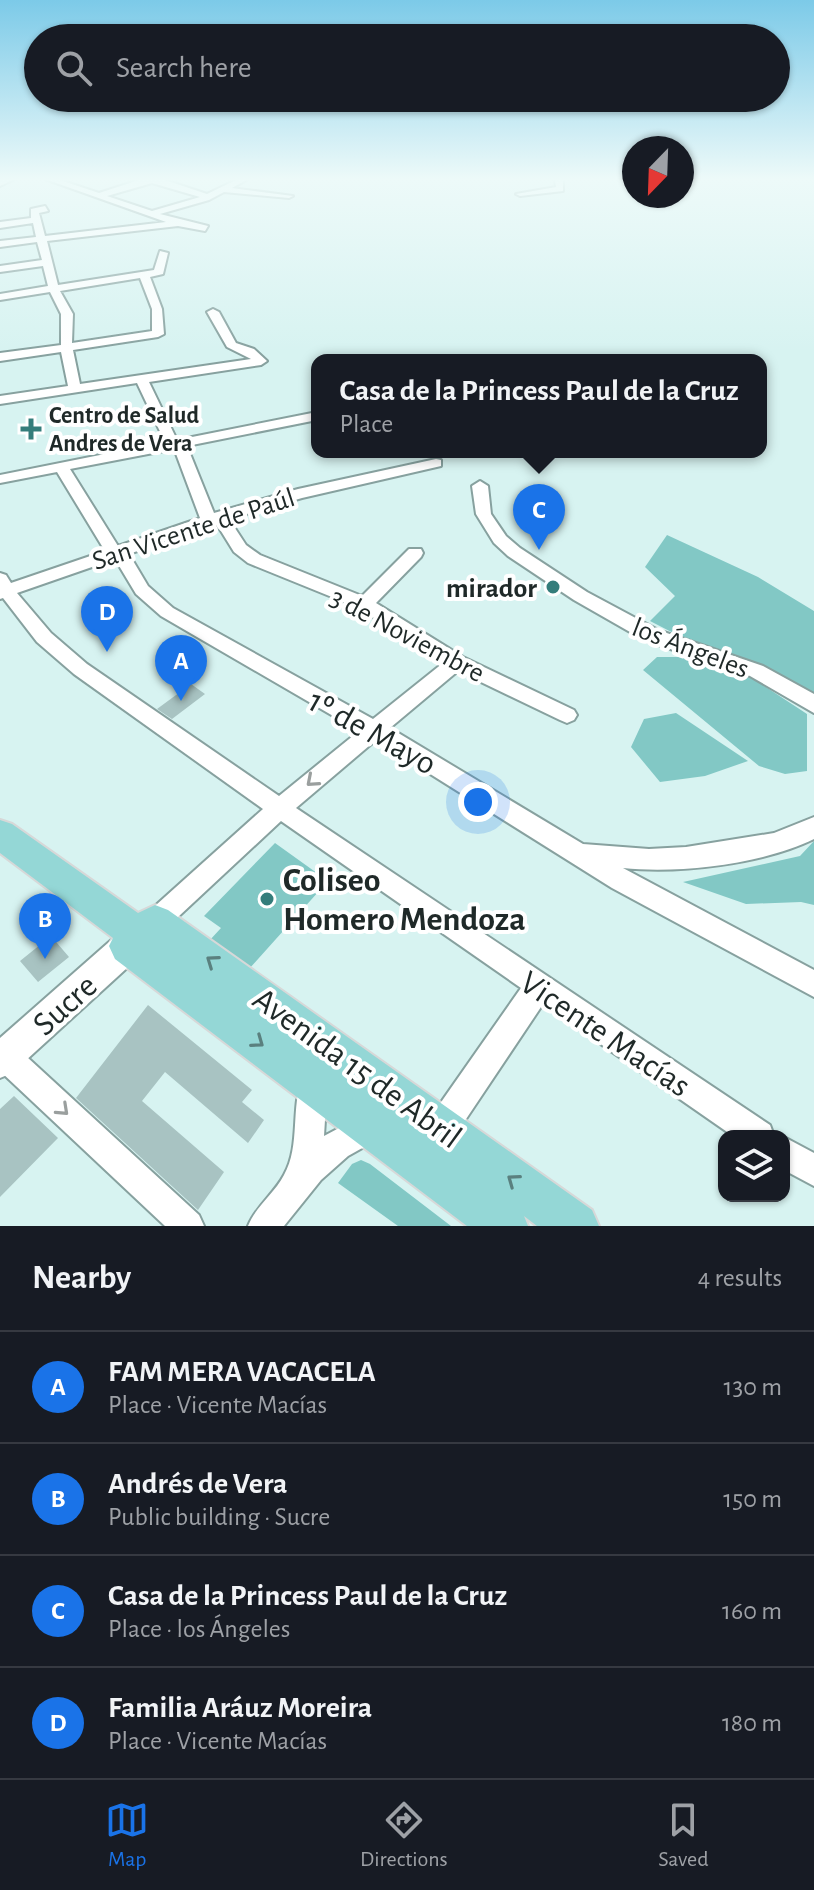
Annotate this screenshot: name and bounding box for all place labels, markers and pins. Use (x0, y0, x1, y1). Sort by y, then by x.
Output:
place label: Centro de Salud Andres de Vera (49, 404, 200, 456)
marker: Centro de Salud Andres de Vera (20, 418, 42, 440)
pin: C (513, 484, 565, 550)
place label: mirador (446, 575, 537, 603)
marker: mirador (544, 578, 562, 596)
pin: D (81, 586, 133, 652)
pin: A (155, 635, 207, 701)
place label: Coliseo Homero Mendoza (283, 864, 526, 937)
marker: Coliseo Homero Mendoza (258, 890, 276, 908)
pin: B (19, 893, 71, 959)

